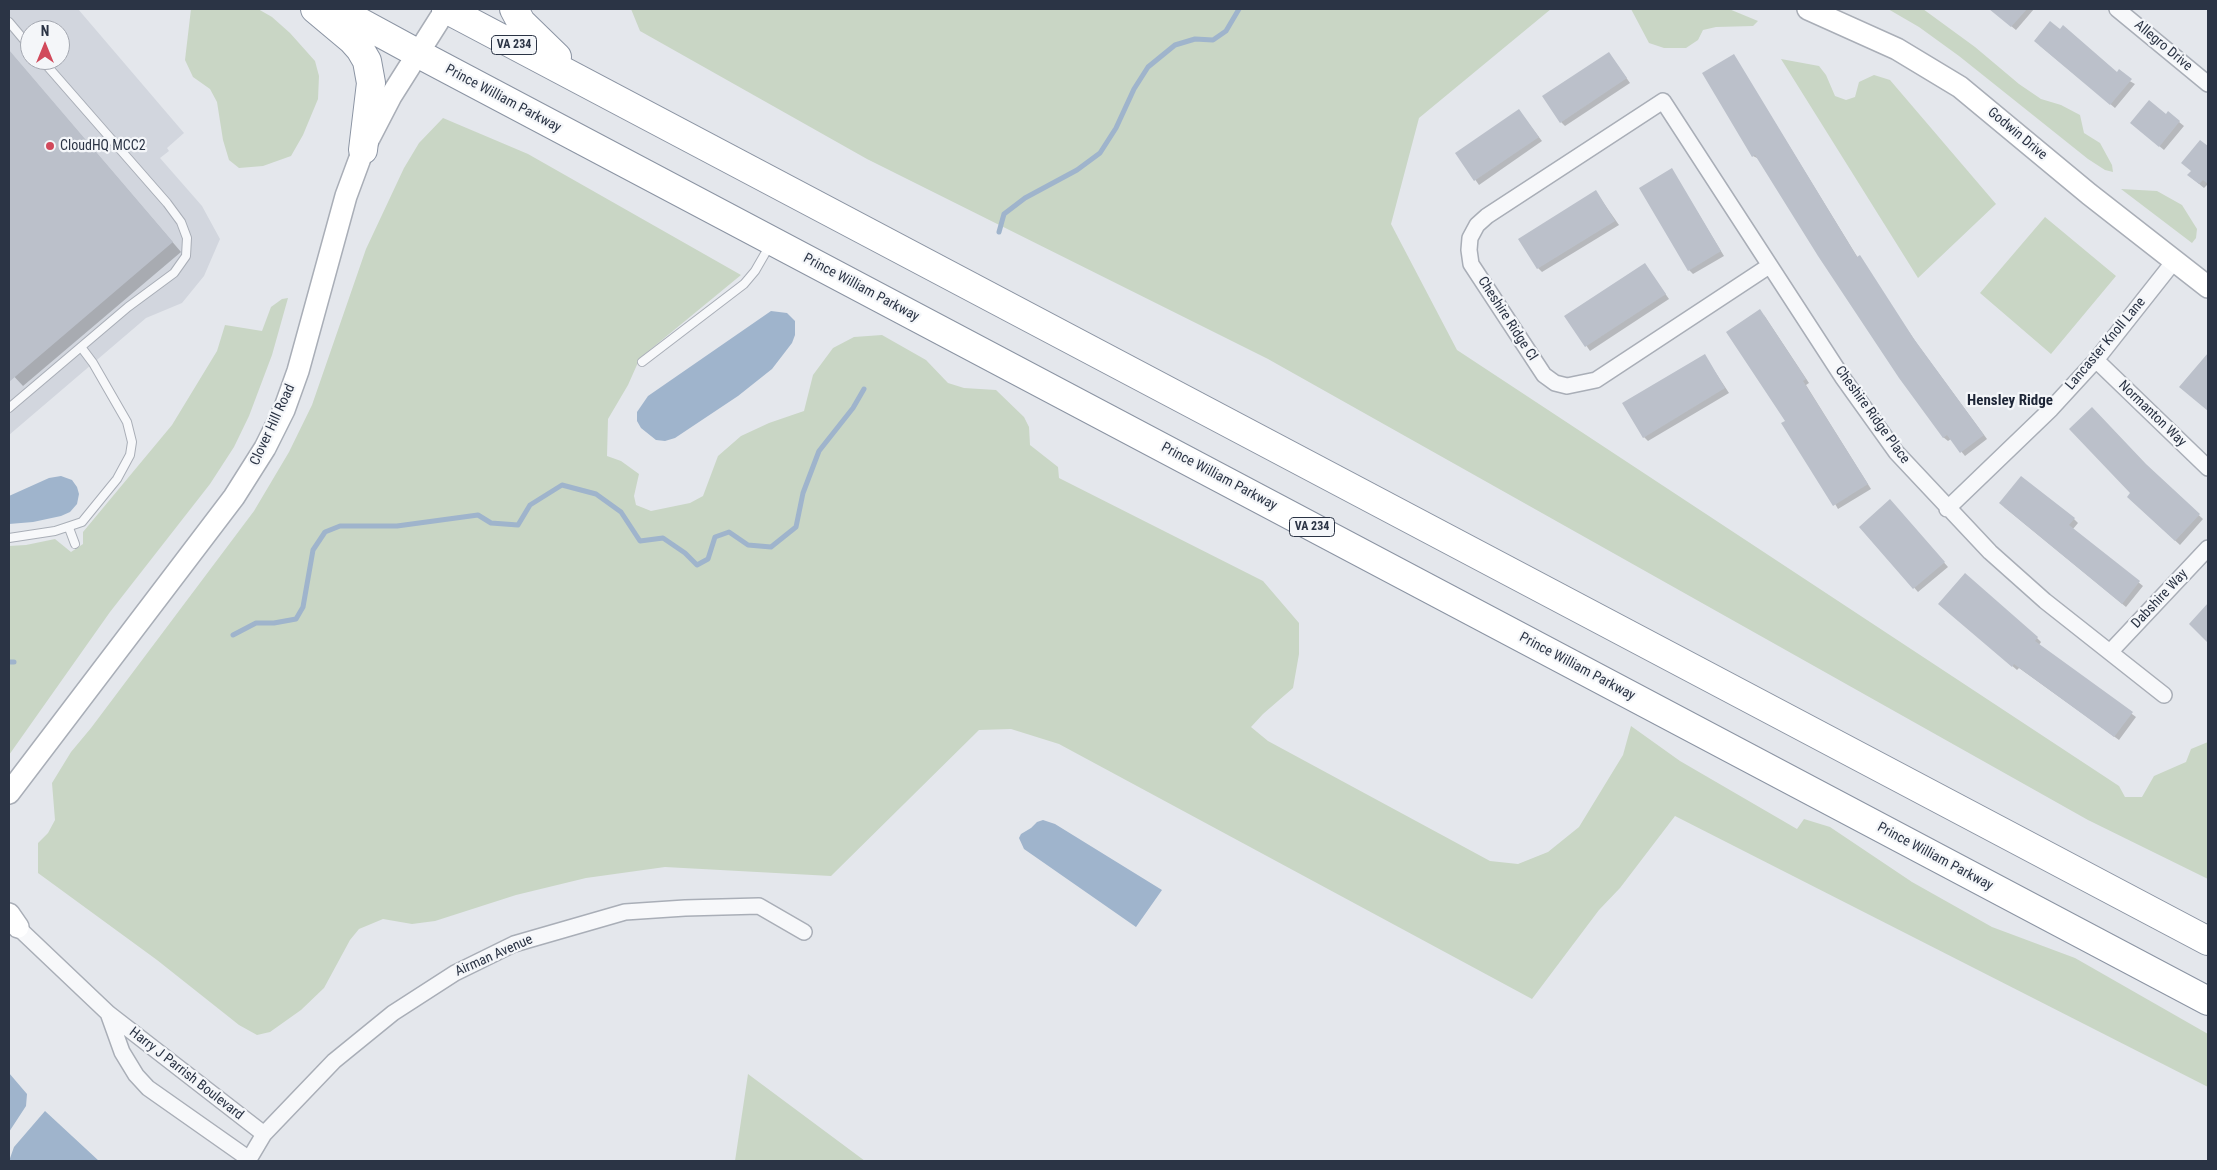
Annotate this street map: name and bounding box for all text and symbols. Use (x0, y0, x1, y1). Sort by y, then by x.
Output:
street label: Allegro Drive (2131, 17, 2195, 75)
north arrow (20, 20, 70, 70)
text: N (41, 23, 49, 39)
road number: VA 234 (492, 36, 536, 54)
street label: Prince William Parkway (442, 61, 564, 137)
street label: Godwin Drive (1984, 104, 2050, 164)
place label: CloudHQ MCC2 (60, 138, 146, 154)
marker: CloudHQ MCC2 (44, 140, 56, 152)
street label: Prince William Parkway (800, 250, 922, 326)
street label: Cheshire Ridge Cl (1474, 274, 1540, 364)
street label: Lancaster Knoll Lane (2062, 294, 2150, 394)
street label: Cheshire Ridge Place (1831, 363, 1913, 467)
street label: Normanton Way (2115, 377, 2189, 451)
street label: Clover Hill Road (247, 382, 299, 468)
district label: Hensley Ridge (1967, 392, 2053, 410)
street label: Prince William Parkway (1158, 439, 1280, 515)
road number: VA 234 (1290, 518, 1334, 536)
street label: Dabshire Way (2128, 566, 2192, 632)
street label: Prince William Parkway (1516, 629, 1638, 705)
street label: Prince William Parkway (1874, 819, 1996, 895)
street label: Airman Avenue (453, 931, 535, 981)
street label: Harry J Parrish Boulevard (126, 1024, 246, 1124)

